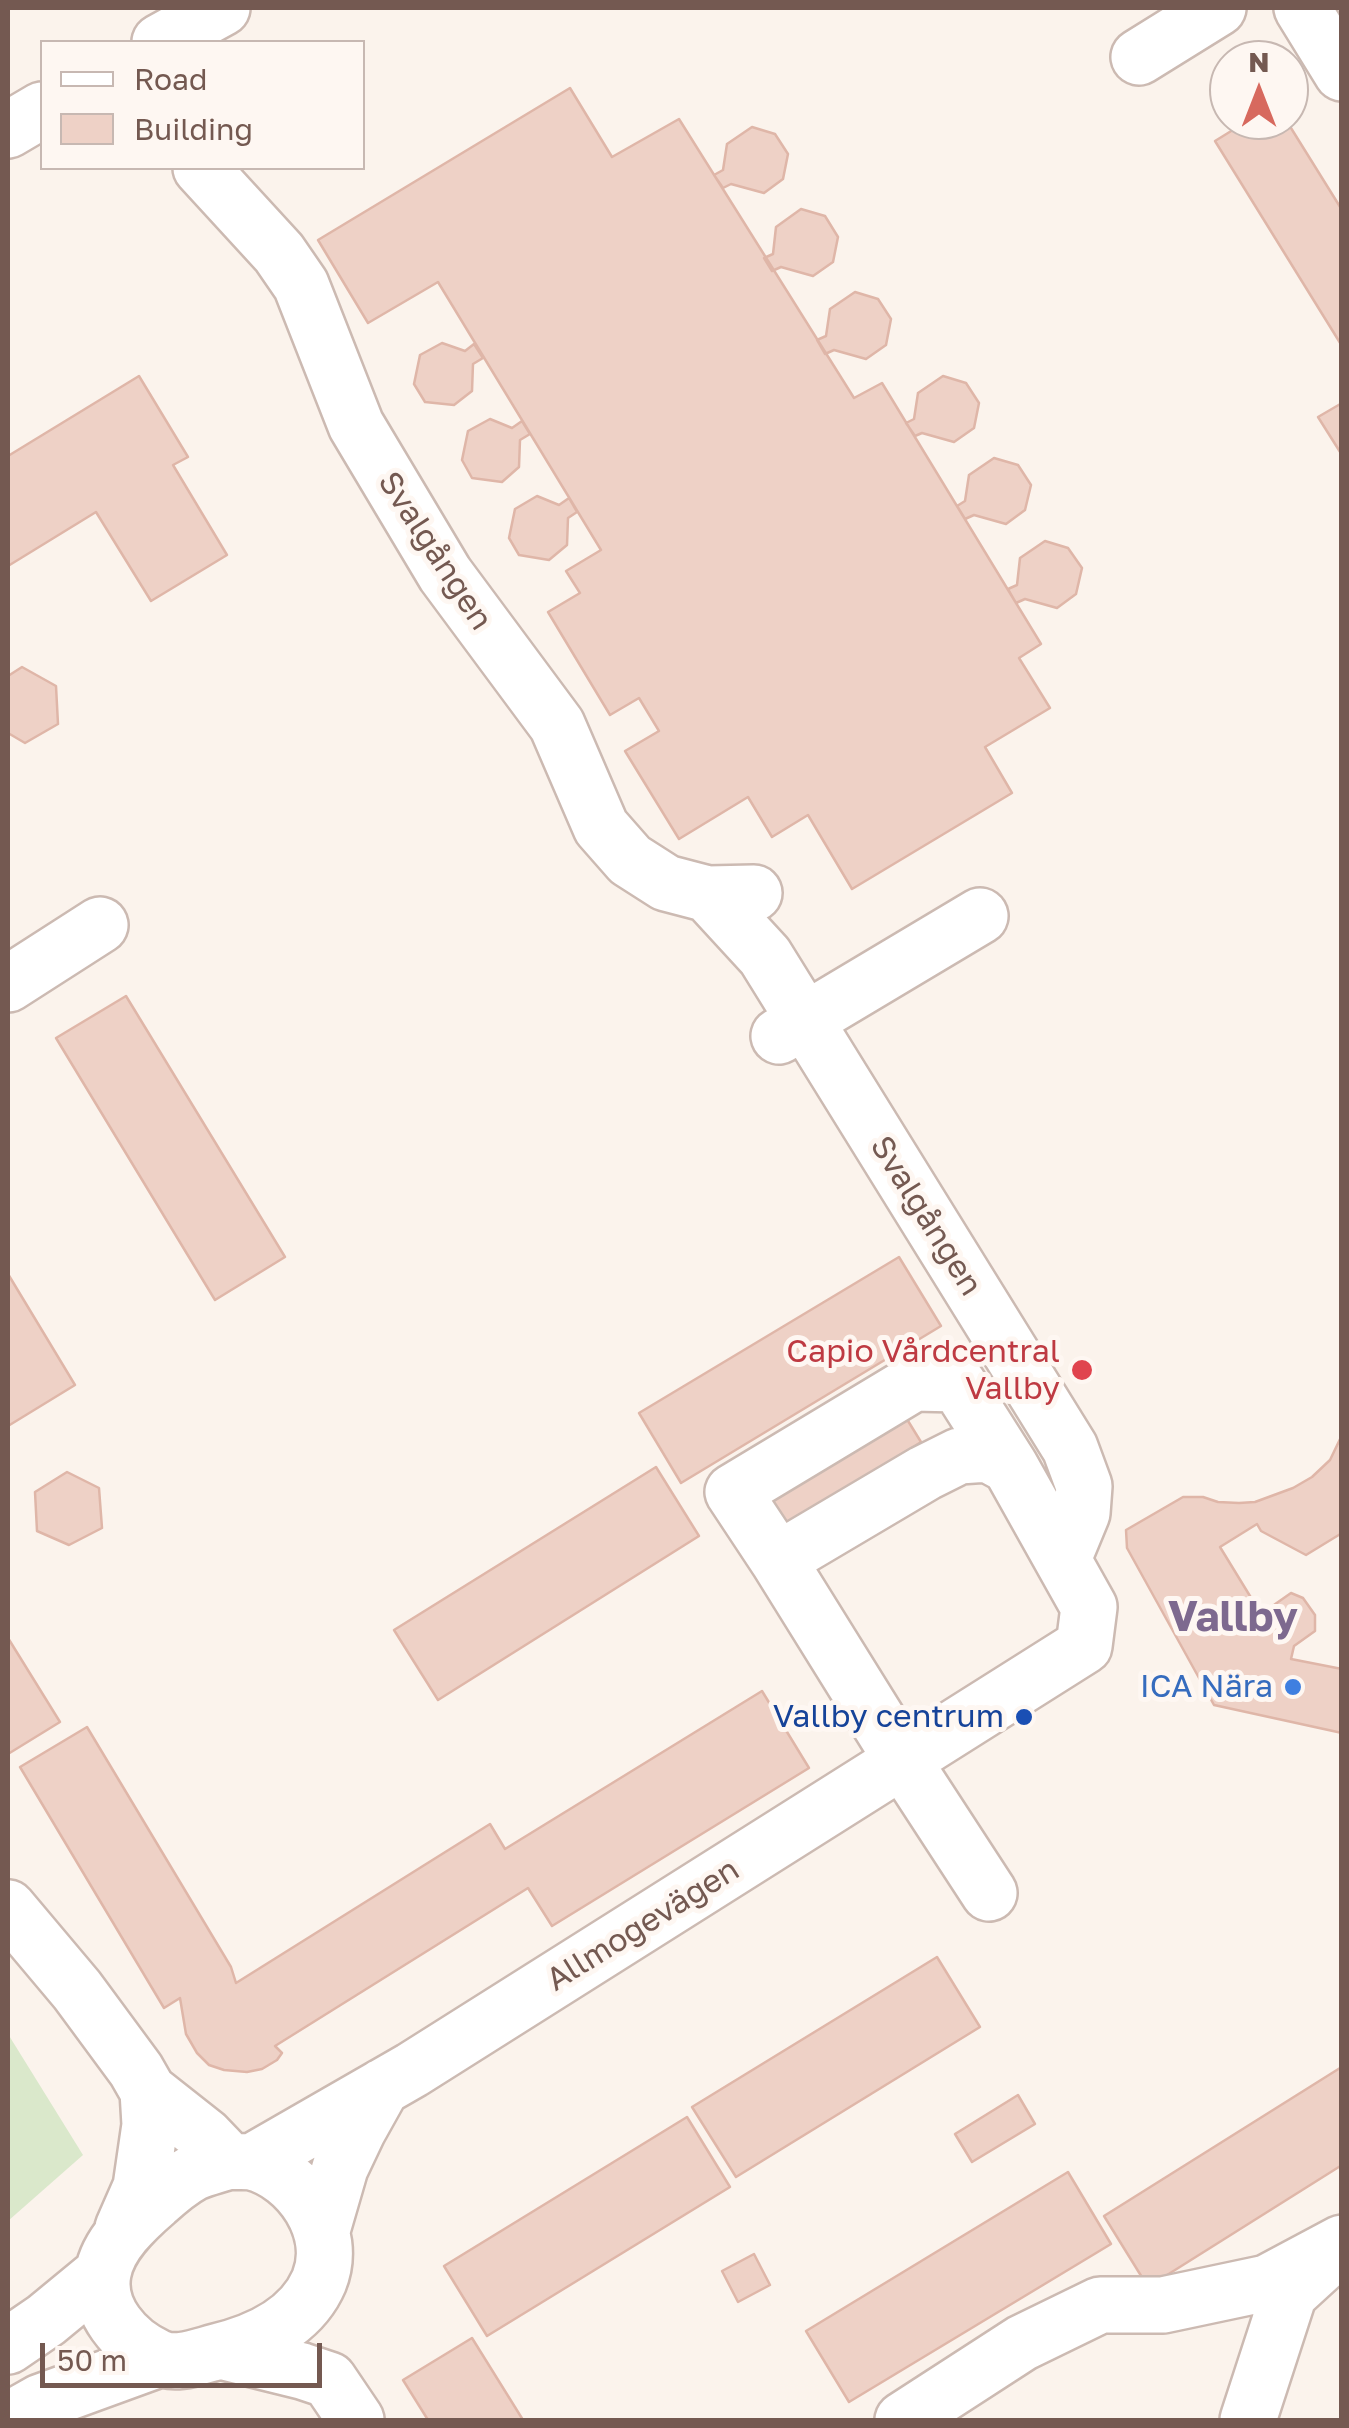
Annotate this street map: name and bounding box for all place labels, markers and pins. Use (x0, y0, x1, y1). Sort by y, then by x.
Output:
place label: Capio Vårdcentral Vallby (786, 1333, 1060, 1408)
marker: Capio Vårdcentral Vallby (1069, 1357, 1095, 1383)
place label: ICA Nära (1140, 1668, 1273, 1706)
marker: ICA Nära (1282, 1676, 1304, 1698)
place label: Vallby centrum (773, 1698, 1004, 1736)
marker: Vallby centrum (1013, 1706, 1035, 1728)

